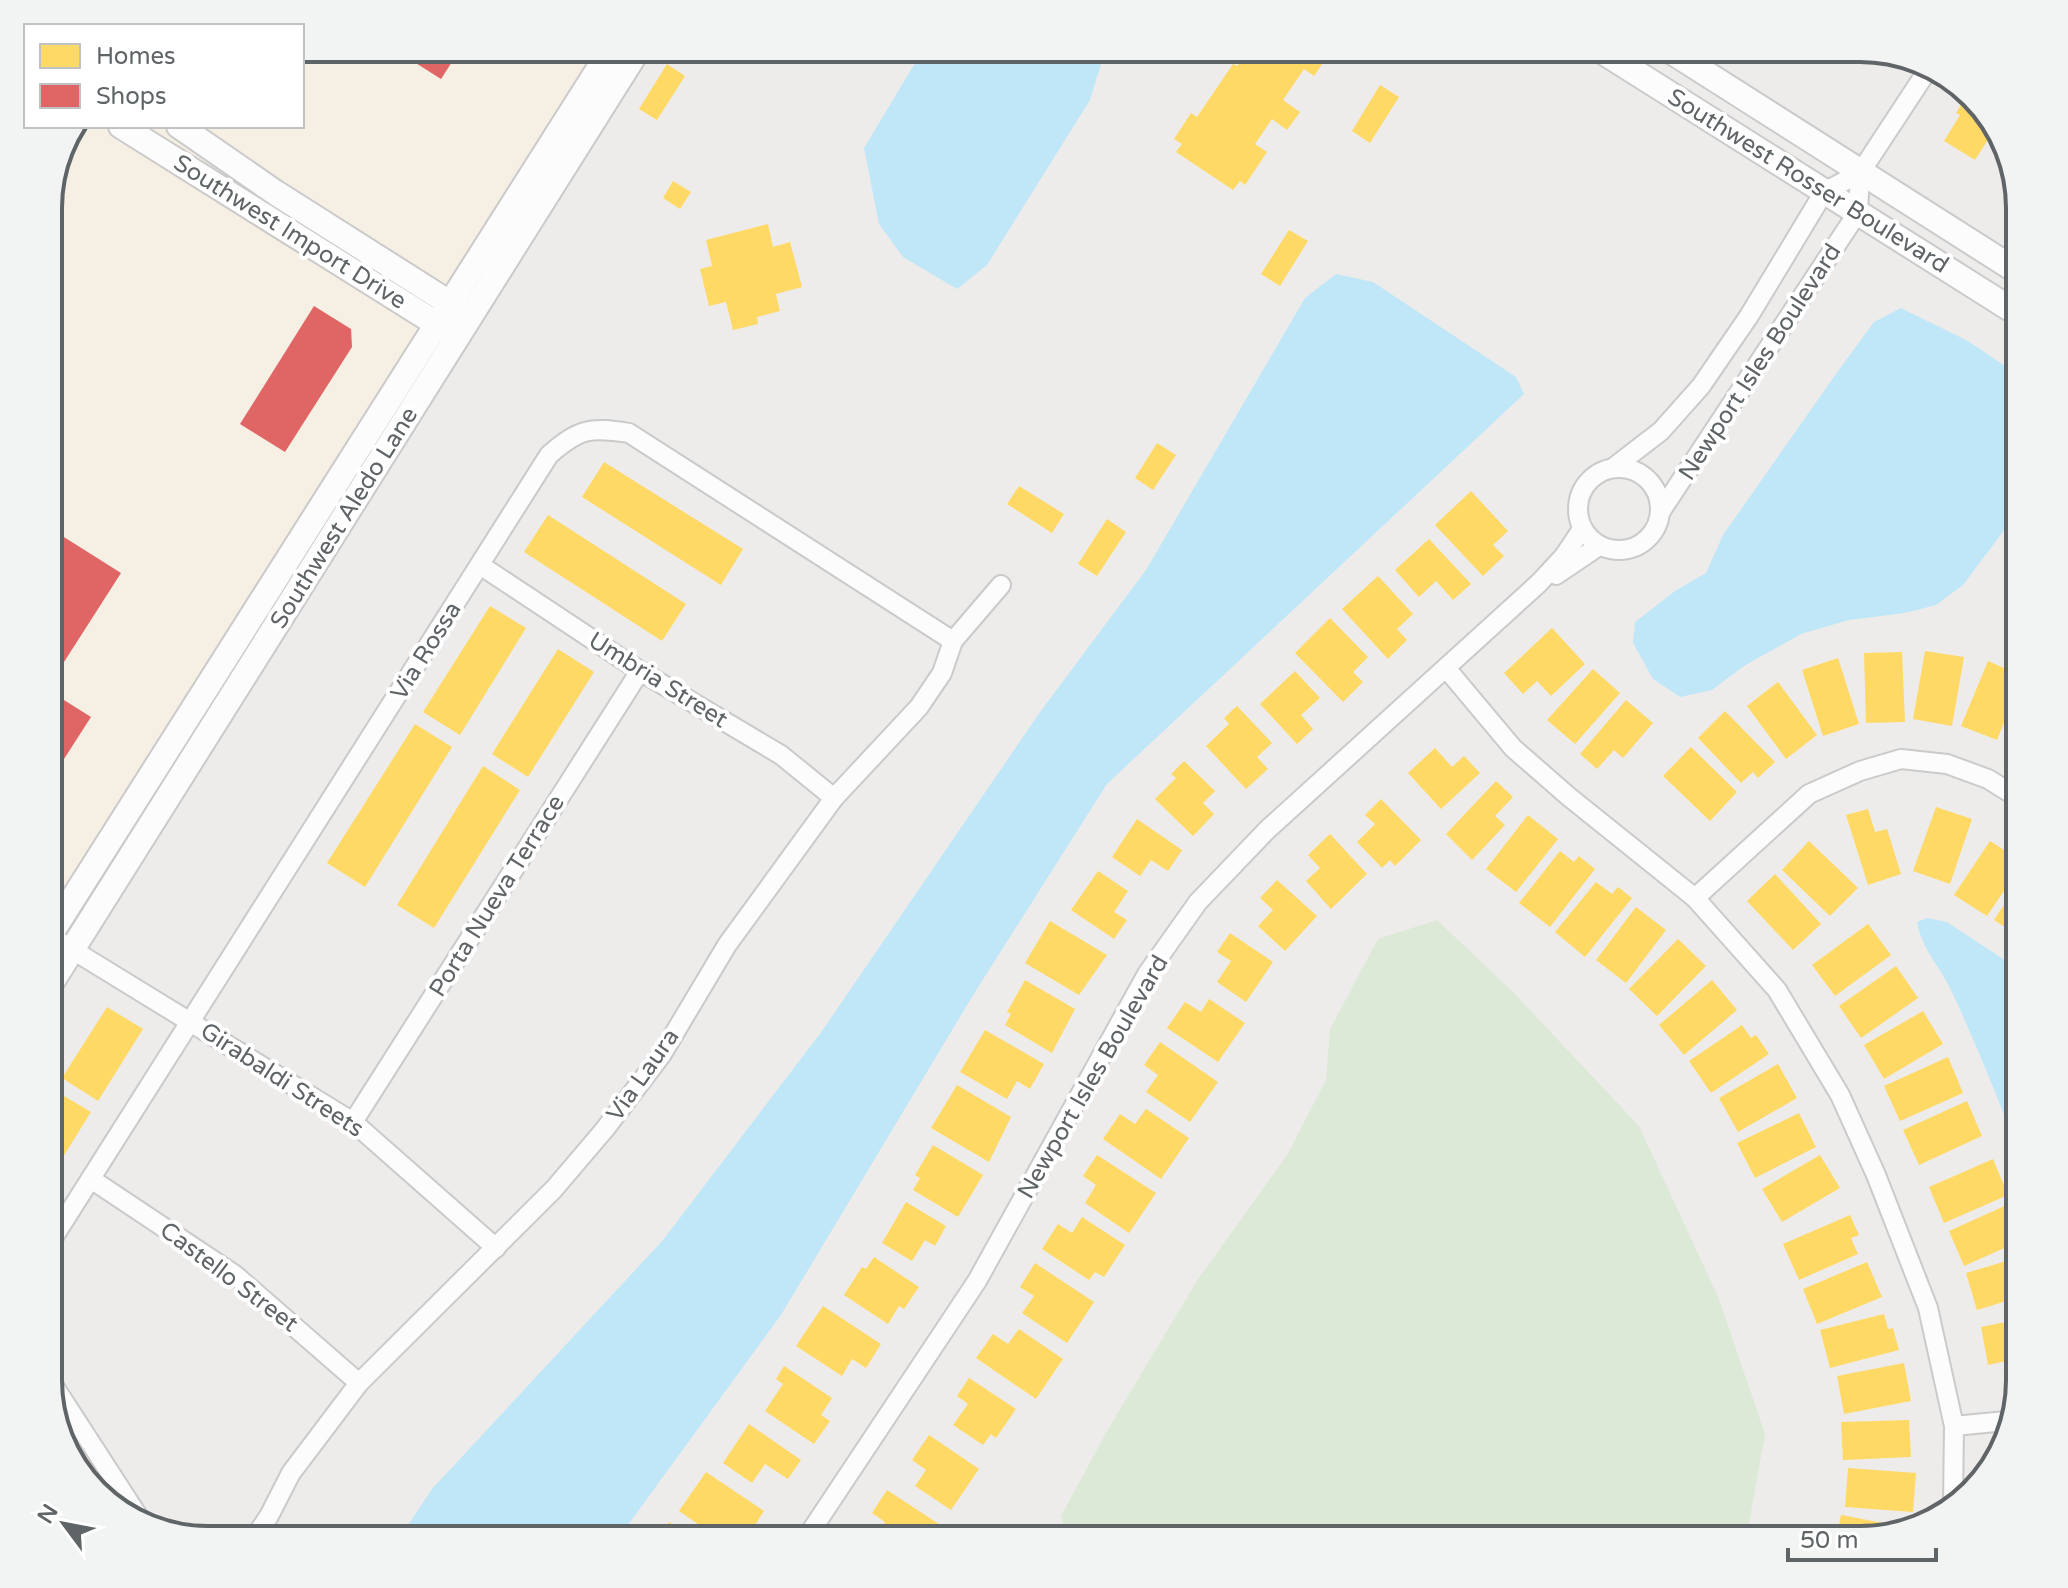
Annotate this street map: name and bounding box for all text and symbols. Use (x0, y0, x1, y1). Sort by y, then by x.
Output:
legend (24, 24, 304, 128)
text: Homes (96, 42, 176, 71)
text: Shops (96, 82, 166, 111)
street label: Southwest Rosser Boulevard (1662, 82, 1954, 280)
street label: Southwest Import Drive (168, 148, 412, 316)
street label: Newport Isles Boulevard (1673, 238, 1847, 486)
street label: Southwest Aledo Lane (264, 402, 424, 634)
street label: Via Rossa (384, 597, 468, 705)
street label: Umbria Street (583, 626, 733, 734)
street label: Porta Nueva Terrace (423, 790, 571, 1002)
street label: Newport Isles Boulevard (1011, 950, 1175, 1204)
street label: Girabaldi Streets (195, 1016, 369, 1144)
street label: Via Laura (601, 1023, 685, 1127)
street label: Castello Street (154, 1216, 304, 1338)
north arrow (24, 1484, 104, 1564)
text: N (32, 1500, 64, 1528)
scale bar (1788, 1512, 1936, 1562)
text: 50 m (1800, 1526, 1858, 1555)

